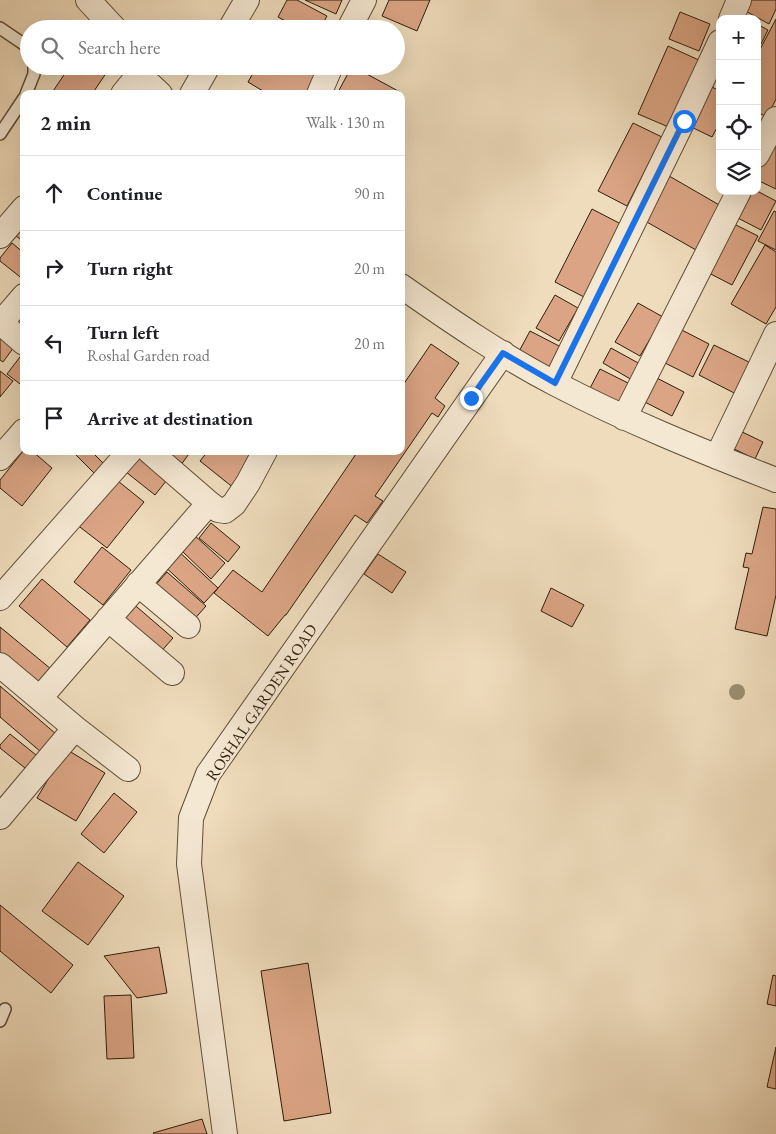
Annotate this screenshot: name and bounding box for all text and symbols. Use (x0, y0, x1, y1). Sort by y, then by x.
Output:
map controls (716, 15, 761, 195)
button: + (716, 15, 761, 60)
search box (20, 20, 405, 75)
icon: search (38, 34, 66, 62)
text: Search here (78, 35, 160, 60)
button: − (716, 60, 761, 105)
button: locate (716, 105, 761, 150)
text: 2 min (40, 109, 91, 136)
route start (673, 110, 696, 133)
text: Walk · 130 m (306, 112, 385, 133)
button: layers (716, 150, 761, 195)
icon: ahead (40, 179, 68, 207)
text: Continue (87, 181, 162, 206)
text: 90 m (354, 183, 385, 204)
icon: right (40, 254, 68, 282)
text: Turn right (87, 256, 173, 281)
text: 20 m (354, 258, 385, 279)
text: Turn left (87, 320, 159, 345)
icon: left (40, 329, 68, 357)
text: 20 m (354, 333, 385, 354)
text: Roshal Garden road (87, 345, 210, 366)
route end (460, 387, 483, 410)
icon: arrive (40, 404, 68, 432)
text: Arrive at destination (87, 406, 253, 431)
street label: ROSHAL GARDEN ROAD (201, 620, 322, 785)

